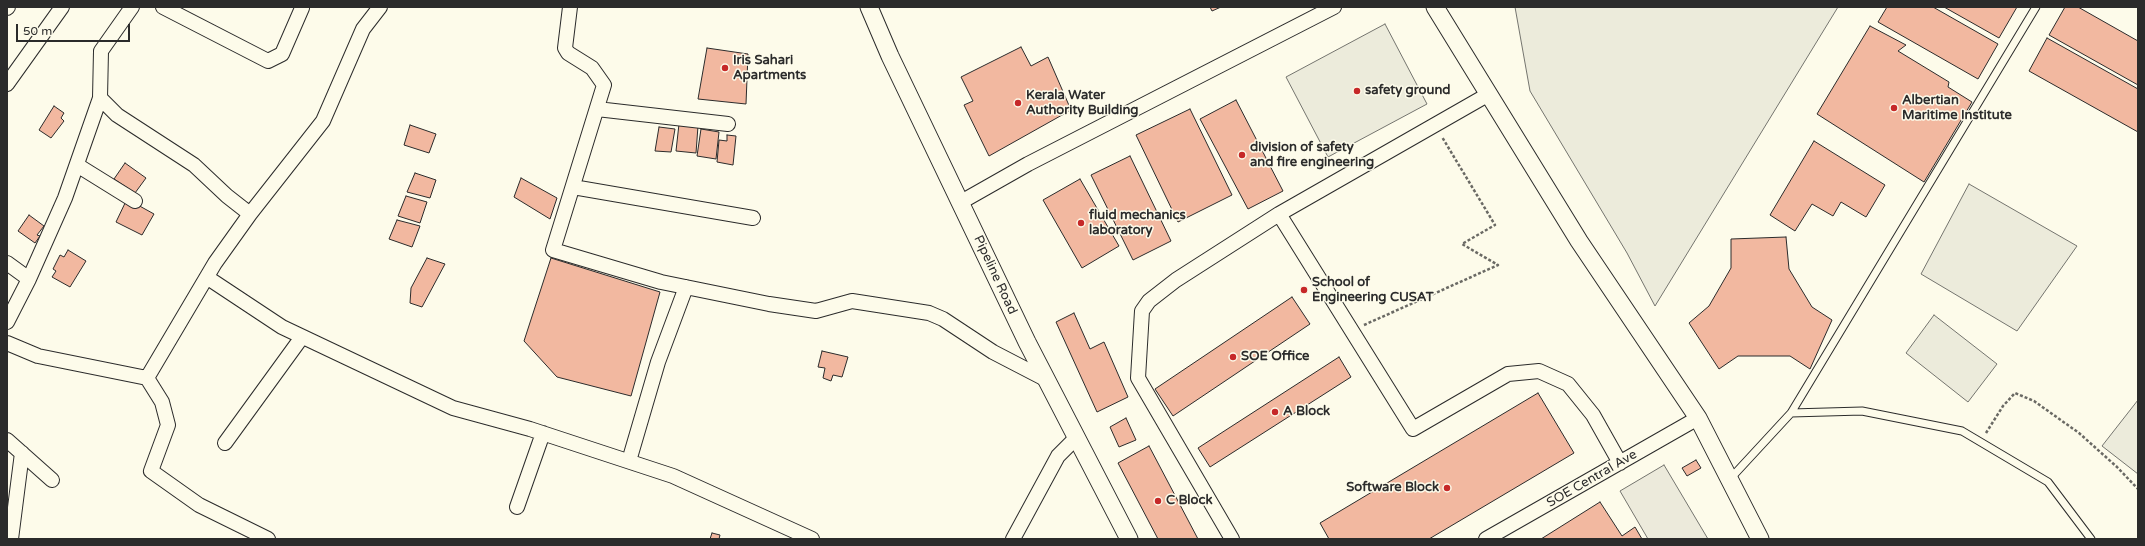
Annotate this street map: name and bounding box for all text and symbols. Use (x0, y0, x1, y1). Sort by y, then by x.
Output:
scale bar (18, 16, 132, 42)
text: 50 m (23, 24, 52, 38)
place label: Iris Sahari Apartments (733, 53, 806, 84)
marker: Iris Sahari Apartments (720, 63, 730, 73)
place label: safety ground (1365, 83, 1451, 99)
marker: safety ground (1352, 86, 1362, 96)
place label: Kerala Water Authority Building (1026, 88, 1139, 119)
place label: Albertian Maritime Institute (1902, 93, 2012, 124)
marker: Kerala Water Authority Building (1013, 98, 1023, 108)
marker: Albertian Maritime Institute (1889, 103, 1899, 113)
place label: division of safety and fire engineering (1250, 140, 1374, 171)
marker: division of safety and fire engineering (1237, 150, 1247, 160)
place label: fluid mechanics laboratory (1089, 208, 1186, 239)
marker: fluid mechanics laboratory (1076, 218, 1086, 228)
street label: Pipeline Road (970, 233, 1020, 317)
place label: School of Engineering CUSAT (1312, 275, 1434, 306)
marker: School of Engineering CUSAT (1299, 285, 1309, 295)
place label: SOE Office (1241, 349, 1309, 365)
marker: SOE Office (1228, 352, 1238, 362)
place label: A Block (1283, 404, 1330, 420)
marker: A Block (1270, 407, 1280, 417)
street label: SOE Central Ave (1544, 447, 1640, 511)
place label: Software Block (1346, 480, 1439, 496)
marker: Software Block (1442, 483, 1452, 493)
place label: C Block (1166, 493, 1212, 509)
marker: C Block (1153, 496, 1163, 506)

